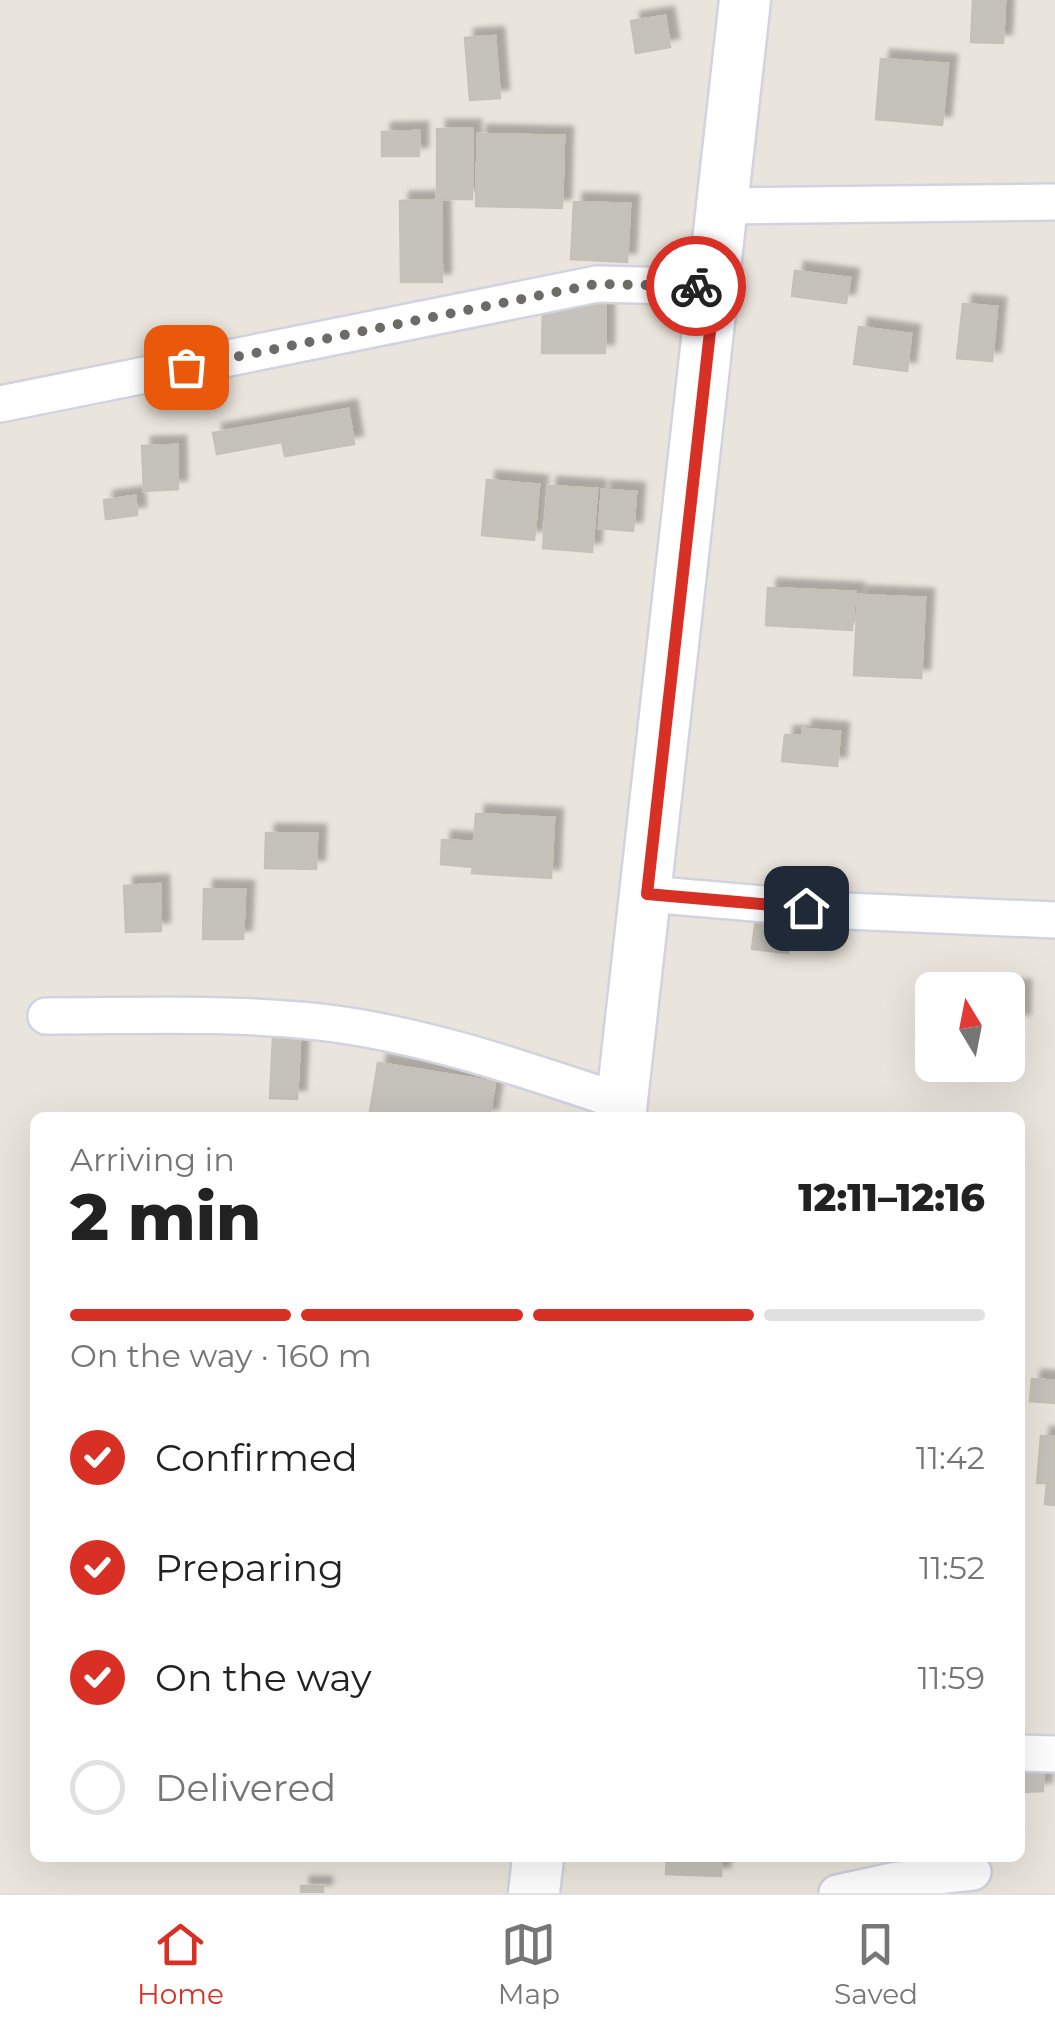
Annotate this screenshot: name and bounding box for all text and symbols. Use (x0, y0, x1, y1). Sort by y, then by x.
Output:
courier (646, 236, 746, 336)
icon: bike (669, 259, 724, 314)
pin (144, 325, 229, 410)
icon: bag (159, 340, 214, 395)
pin (764, 866, 849, 951)
icon: home (779, 881, 834, 936)
north arrow (915, 972, 1025, 1082)
map controls (915, 972, 1025, 1082)
text: Arriving in (70, 1140, 235, 1179)
text: 12:11–12:16 (798, 1174, 985, 1221)
text: 2 min (70, 1177, 261, 1256)
text: On the way · 160 m (70, 1336, 372, 1375)
icon: check (70, 1430, 125, 1485)
text: Confirmed (155, 1434, 358, 1481)
text: 11:42 (916, 1438, 985, 1477)
icon: check (70, 1540, 125, 1595)
text: Preparing (155, 1544, 344, 1591)
text: 11:52 (919, 1548, 985, 1587)
icon: check (70, 1650, 125, 1705)
text: On the way (155, 1654, 372, 1701)
text: 11:59 (918, 1658, 985, 1697)
text: Delivered (155, 1764, 336, 1811)
tab: Home (137, 1917, 224, 2011)
tab: Map (498, 1917, 560, 2011)
tab: Saved (834, 1917, 918, 2011)

